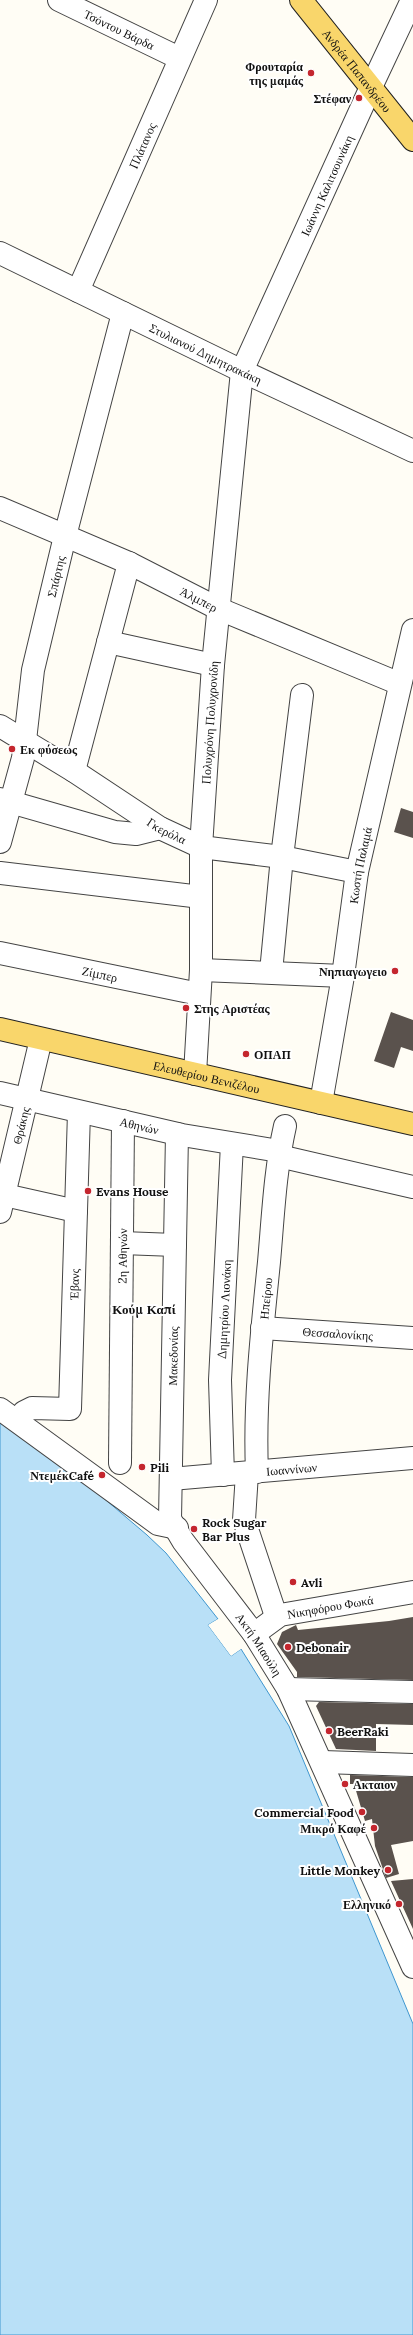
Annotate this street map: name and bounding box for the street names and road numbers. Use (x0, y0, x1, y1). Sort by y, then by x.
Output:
street label: Τσόντου Βάρδα (82, 6, 158, 53)
street label: Ανδρέα Παπανδρέου (319, 26, 395, 115)
street label: Πλάτανος (125, 120, 159, 171)
street label: Ιωάννη Καλιτσουνάκη (297, 132, 356, 238)
street label: Στυλιανού Δημητρακάκη (147, 320, 265, 387)
street label: Σπάρτης (43, 554, 68, 599)
street label: Άλμπερ (178, 583, 220, 615)
street label: Πολυχρόνη Πολυχρονίδη (198, 660, 221, 785)
street label: Γκερόλα (144, 814, 189, 847)
street label: Κωστή Παλαμά (345, 825, 375, 905)
street label: Ζίμπερ (81, 963, 119, 985)
street label: Ελευθερίου Βενιζέλου (152, 1057, 261, 1096)
street label: Θράκης (9, 1105, 32, 1146)
street label: Αθηνών (118, 1113, 161, 1137)
street label: 2η Αθηνών (114, 1228, 130, 1284)
street label: Δημητρίου Λιονάκη (214, 1259, 234, 1359)
street label: Έβανς (66, 1268, 82, 1301)
street label: Ηπείρου (256, 1277, 275, 1320)
street label: Θεσσαλονίκης (302, 1323, 374, 1343)
street label: Μακεδονίας (165, 1326, 181, 1386)
street label: Ιωαννίνων (265, 1459, 318, 1478)
street label: Νικηφόρου Φωκά (286, 1591, 375, 1621)
street label: Ακτή Μιαούλη (233, 1609, 286, 1679)

